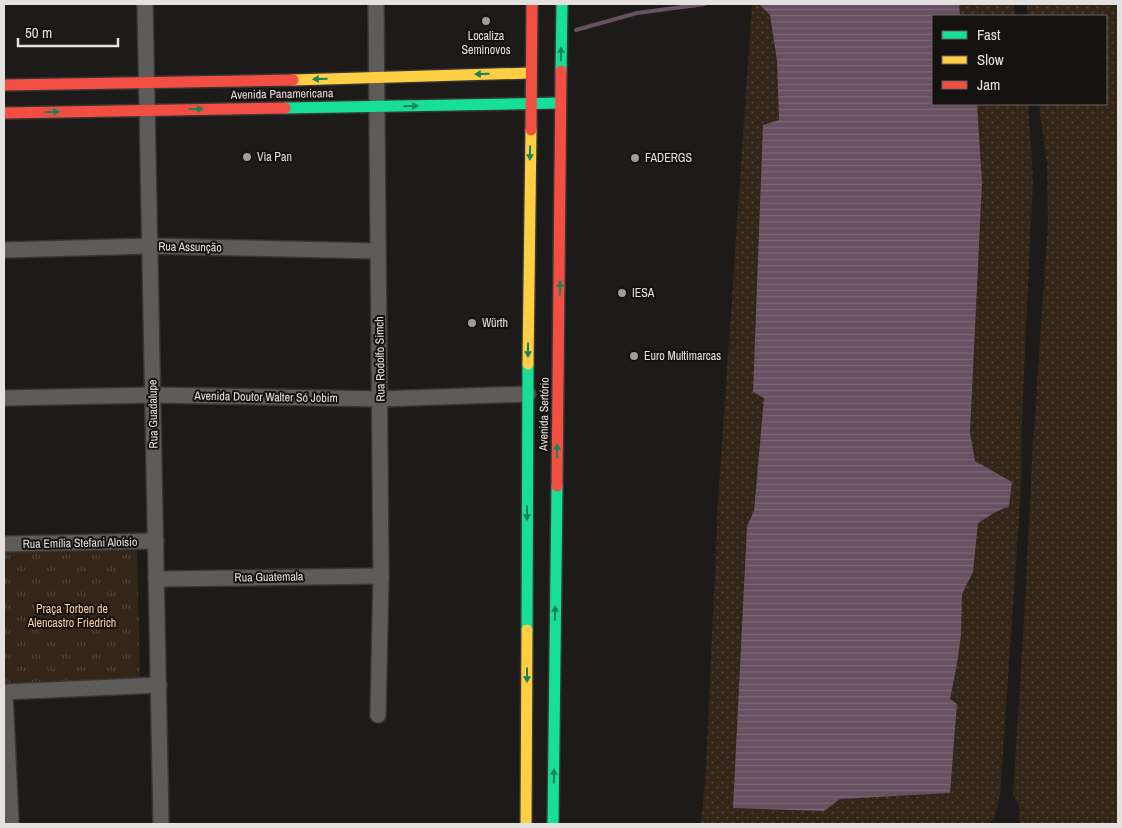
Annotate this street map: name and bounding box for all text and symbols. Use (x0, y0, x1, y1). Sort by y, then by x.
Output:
scale bar (18, 15, 118, 47)
marker: Localiza Seminovos (480, 15, 492, 27)
legend (932, 15, 1107, 105)
text: 50 m (25, 22, 52, 43)
text: Fast (977, 24, 1001, 45)
place label: Localiza Seminovos (461, 28, 511, 58)
one-way arrow (557, 46, 565, 62)
text: Slow (977, 49, 1004, 70)
one-way arrow (474, 71, 490, 79)
text: Jam (977, 74, 1000, 95)
one-way arrow (312, 75, 328, 83)
street label: Avenida Panamericana (230, 85, 334, 103)
one-way arrow (403, 102, 419, 110)
one-way arrow (188, 105, 204, 113)
one-way arrow (45, 108, 61, 116)
one-way arrow (526, 145, 534, 161)
place label: Via Pan (257, 149, 292, 165)
place label: FADERGS (645, 150, 692, 166)
marker: Via Pan (241, 151, 253, 163)
marker: FADERGS (629, 152, 641, 164)
street label: Rua Assunção (158, 238, 222, 256)
one-way arrow (556, 280, 564, 296)
place label: IESA (632, 285, 655, 301)
marker: IESA (616, 287, 628, 299)
place label: Würth (482, 315, 508, 331)
street label: Rua Rodolfo Simch (371, 316, 389, 402)
marker: Würth (466, 317, 478, 329)
one-way arrow (524, 342, 532, 358)
place label: Euro Multimarcas (644, 348, 721, 364)
marker: Euro Multimarcas (628, 350, 640, 362)
street label: Avenida Sertório (535, 377, 553, 452)
street label: Rua Guadalupe (144, 379, 162, 449)
street label: Avenida Doutor Walter Só Jobim (193, 388, 338, 406)
one-way arrow (554, 442, 562, 458)
one-way arrow (523, 505, 531, 521)
street label: Rua Emília Stefani Aloísio (22, 534, 138, 552)
street label: Rua Guatemala (234, 568, 304, 586)
park label: Praça Torben de Alencastro Friedrich (27, 601, 116, 631)
one-way arrow (552, 605, 560, 621)
one-way arrow (523, 667, 531, 683)
one-way arrow (550, 767, 558, 783)

